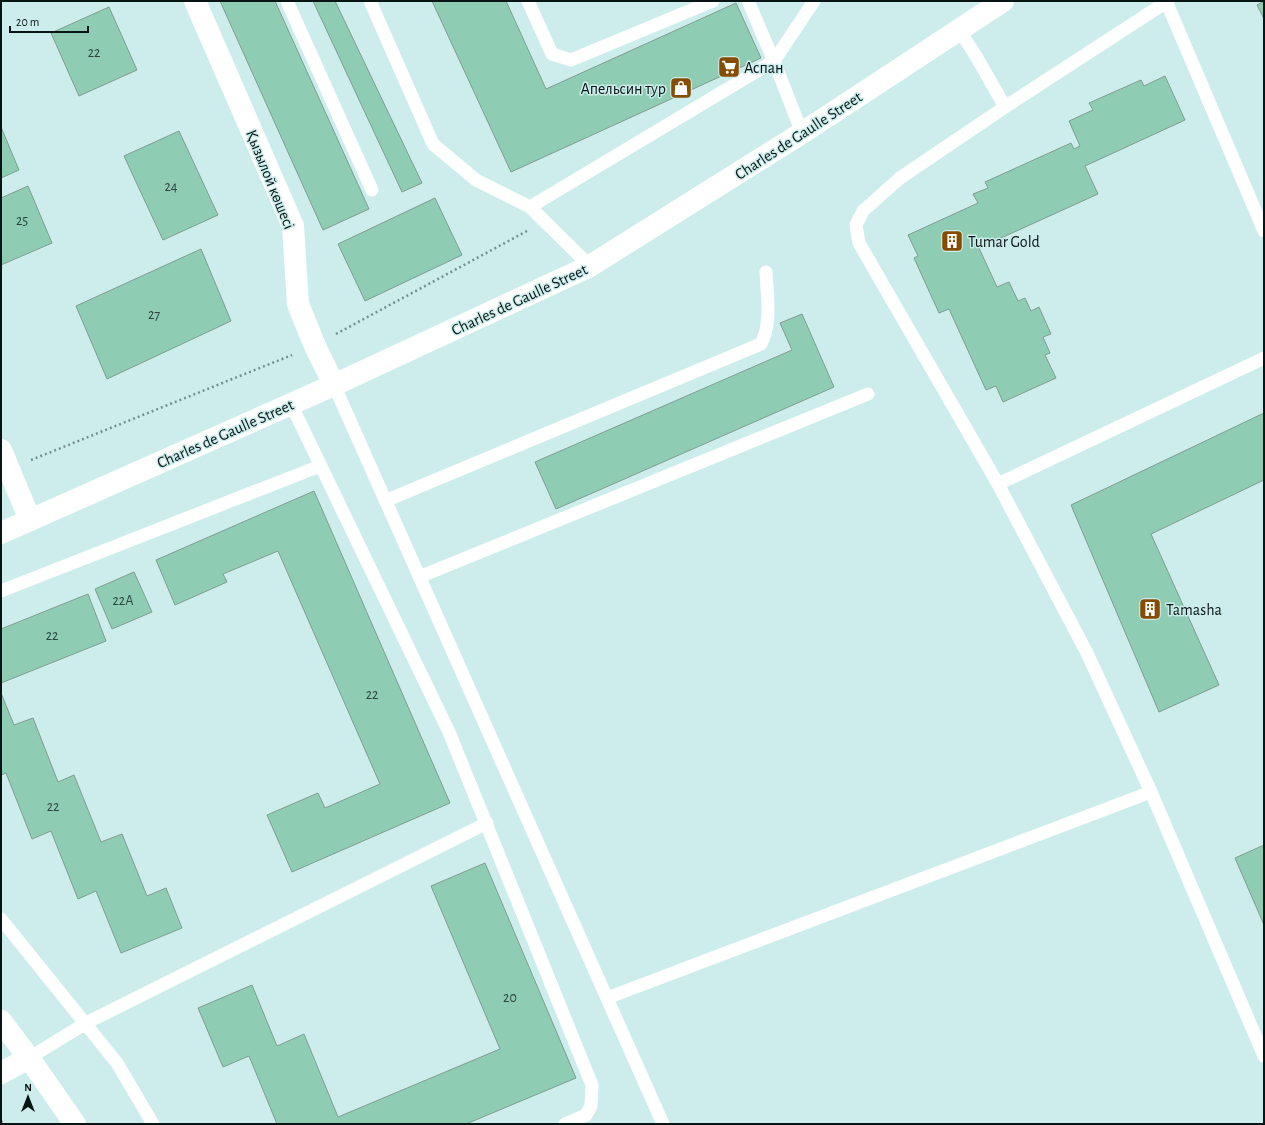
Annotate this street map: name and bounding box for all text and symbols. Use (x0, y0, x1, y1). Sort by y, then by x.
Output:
scale bar (10, 8, 88, 34)
text: 20 m (16, 16, 39, 28)
house number: 22 (88, 46, 100, 60)
supermarket icon: Аспан (716, 54, 742, 80)
place label: Аспан (744, 60, 784, 76)
shop icon: Апельсин тур (668, 75, 694, 101)
place label: Апельсин тур (580, 81, 666, 98)
street label: Charles de Gaulle Street (732, 89, 865, 183)
street label: Қызылой көшесі (243, 127, 297, 231)
house number: 24 (164, 180, 178, 194)
house number: 25 (16, 214, 28, 228)
building icon: Tumar Gold (939, 228, 965, 254)
place label: Tumar Gold (968, 234, 1040, 250)
street label: Charles de Gaulle Street (449, 261, 590, 338)
house number: 27 (148, 308, 160, 322)
street label: Charles de Gaulle Street (155, 397, 296, 471)
house number: 22А (113, 594, 133, 608)
building icon: Tamasha (1137, 596, 1163, 622)
place label: Tamasha (1166, 602, 1222, 618)
house number: 22 (46, 629, 58, 643)
house number: 22 (366, 688, 378, 702)
house number: 22 (47, 800, 59, 814)
house number: 20 (503, 991, 517, 1005)
north arrow (8, 1077, 48, 1117)
text: N (24, 1082, 32, 1093)

